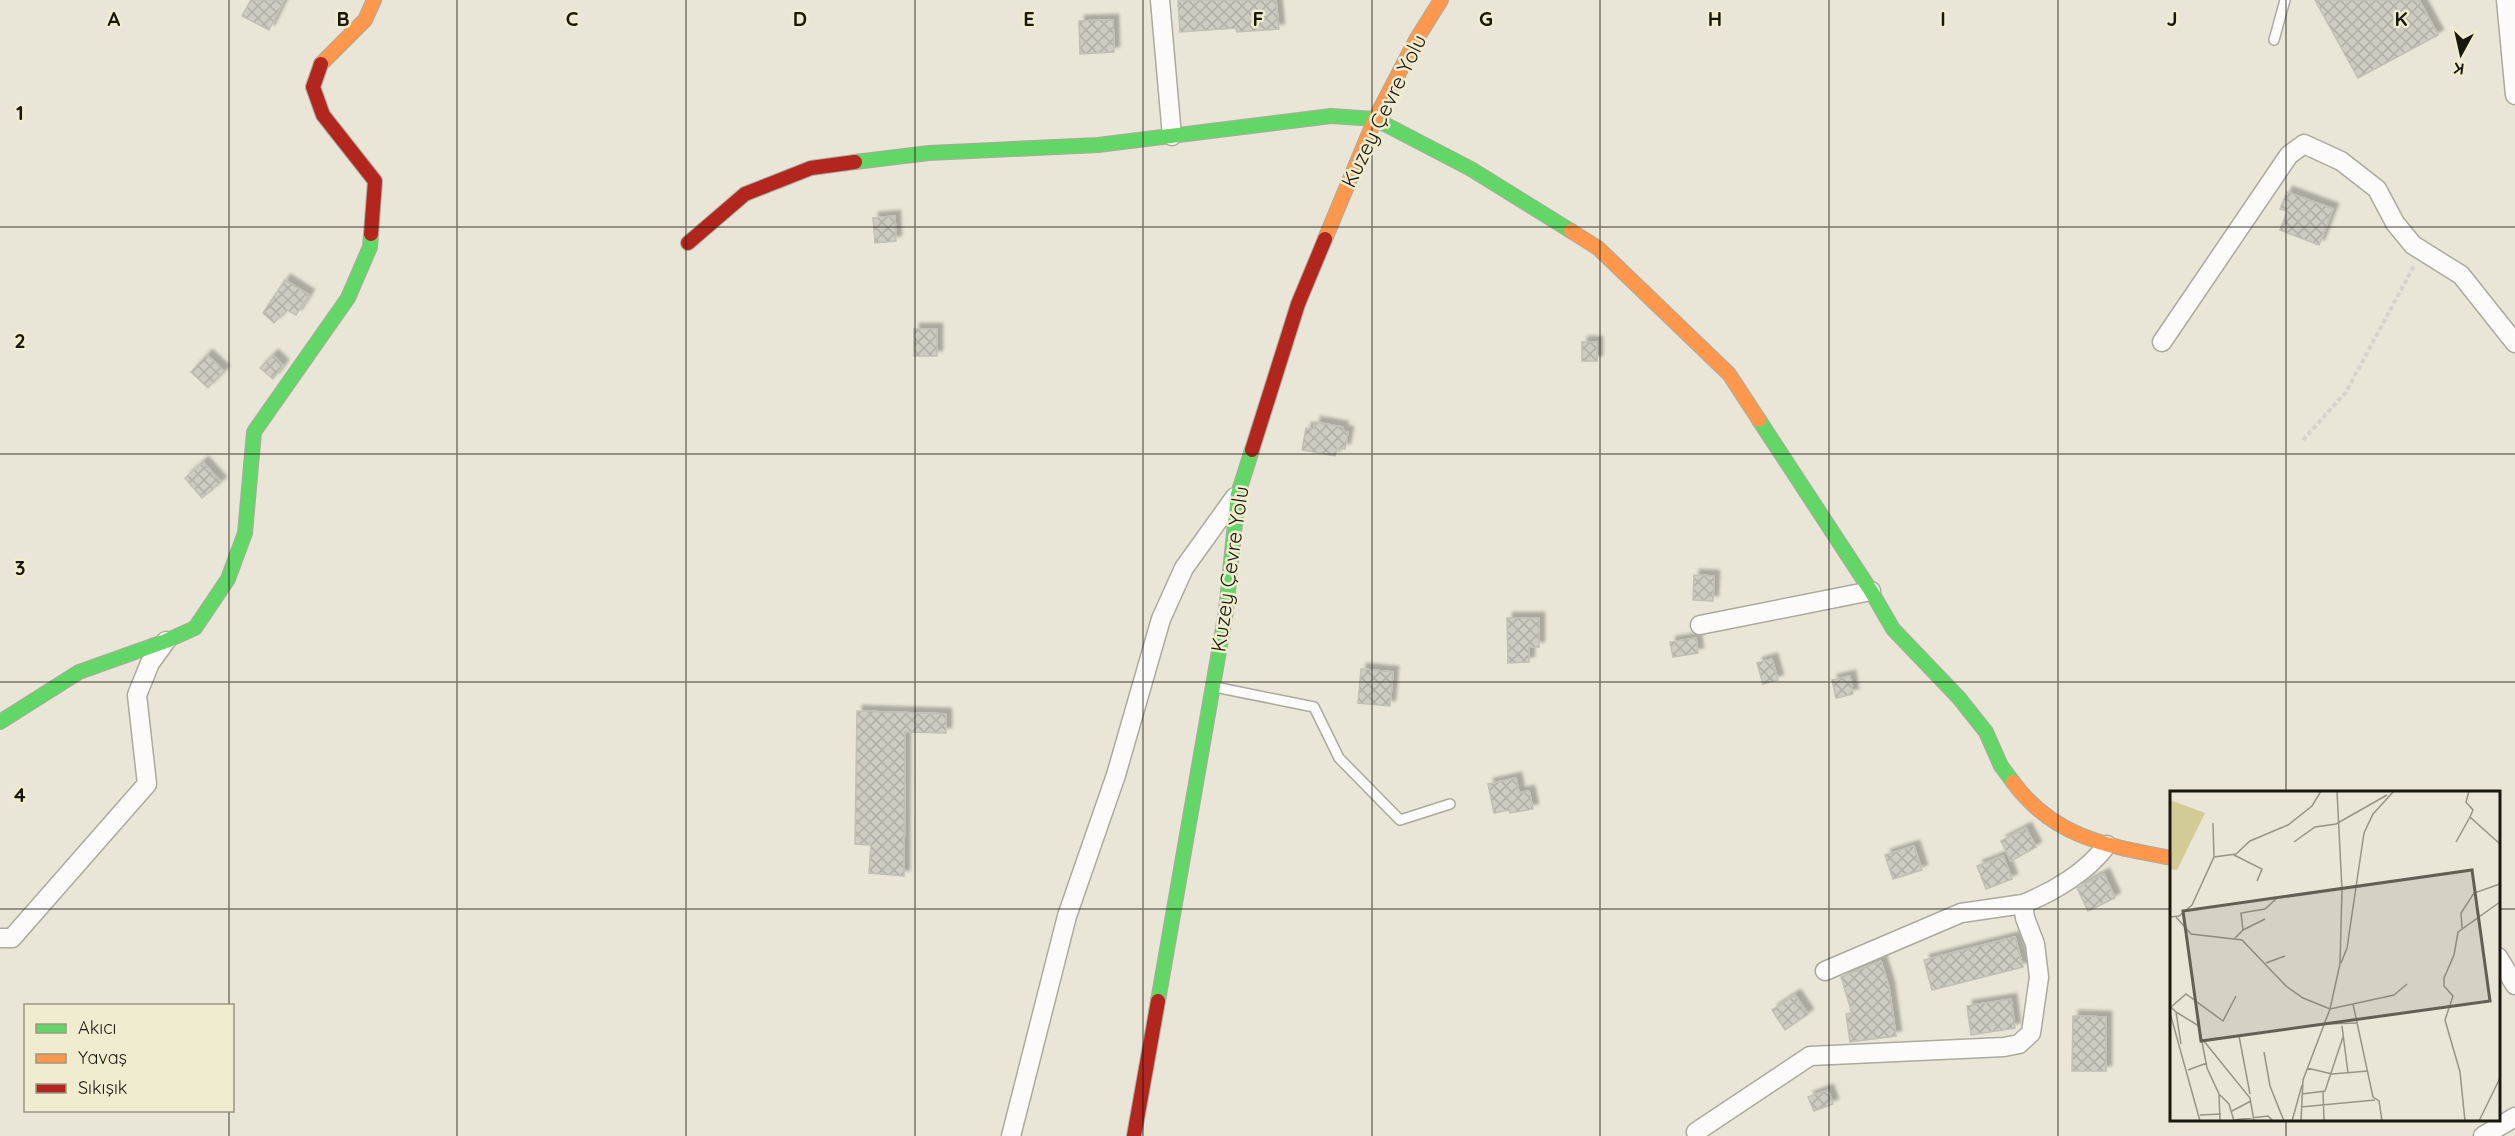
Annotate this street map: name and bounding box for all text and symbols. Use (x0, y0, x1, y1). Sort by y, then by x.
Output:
text: A (108, 6, 121, 31)
text: B (336, 6, 350, 31)
text: C (566, 6, 579, 31)
text: D (793, 6, 807, 31)
text: E (1023, 6, 1035, 31)
text: F (1252, 6, 1264, 31)
text: G (1479, 6, 1493, 31)
text: H (1708, 6, 1722, 31)
text: I (1940, 6, 1946, 31)
text: J (2166, 6, 2178, 31)
text: K (2394, 6, 2408, 31)
north arrow (2431, 24, 2491, 84)
street label: Kuzey Çevre Yolu (1335, 30, 1431, 191)
text: K (2452, 58, 2465, 79)
text: 1 (16, 100, 24, 125)
text: 2 (14, 328, 26, 353)
street label: Kuzey Çevre Yolu (1205, 484, 1254, 653)
text: 3 (15, 555, 25, 580)
text: 4 (14, 782, 26, 807)
inset map (2170, 791, 2500, 1121)
legend (24, 1004, 234, 1112)
text: Akıcı (78, 1016, 116, 1039)
text: Yavaş (78, 1046, 127, 1069)
text: Sıkışık (78, 1076, 127, 1099)

